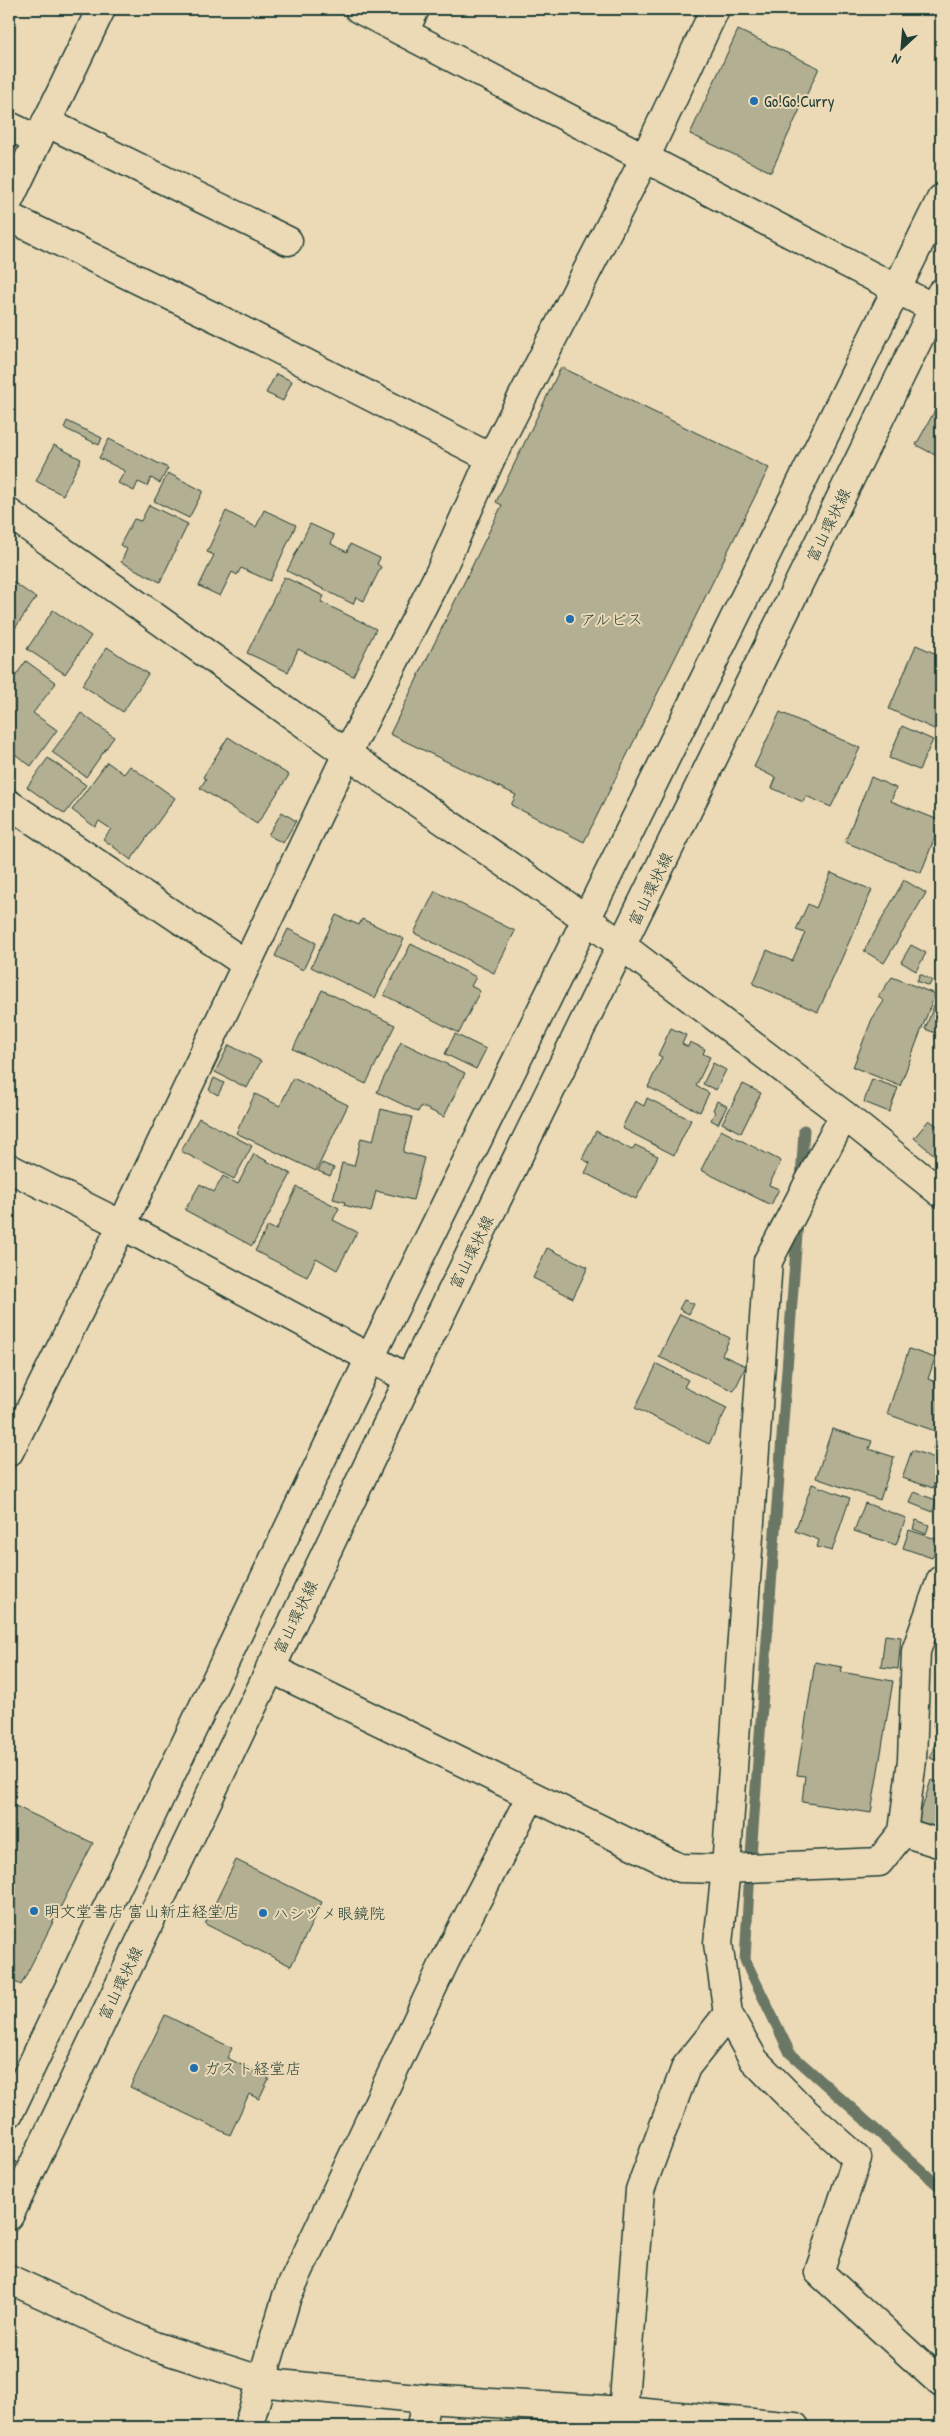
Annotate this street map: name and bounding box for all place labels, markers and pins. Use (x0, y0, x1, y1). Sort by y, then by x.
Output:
place label: Go!Go!Curry (764, 90, 835, 112)
marker: Go!Go!Curry (748, 95, 760, 107)
place label: アルビス (580, 608, 643, 630)
marker: アルビス (564, 613, 576, 625)
place label: 明文堂書店 富山新庄経堂店 (44, 1900, 240, 1922)
place label: ハシヅメ眼鏡院 (273, 1902, 385, 1924)
marker: 明文堂書店 富山新庄経堂店 (28, 1905, 40, 1917)
marker: ハシヅメ眼鏡院 (257, 1907, 269, 1919)
place label: ガスト経堂店 (204, 2057, 302, 2079)
marker: ガスト経堂店 (188, 2062, 200, 2074)

